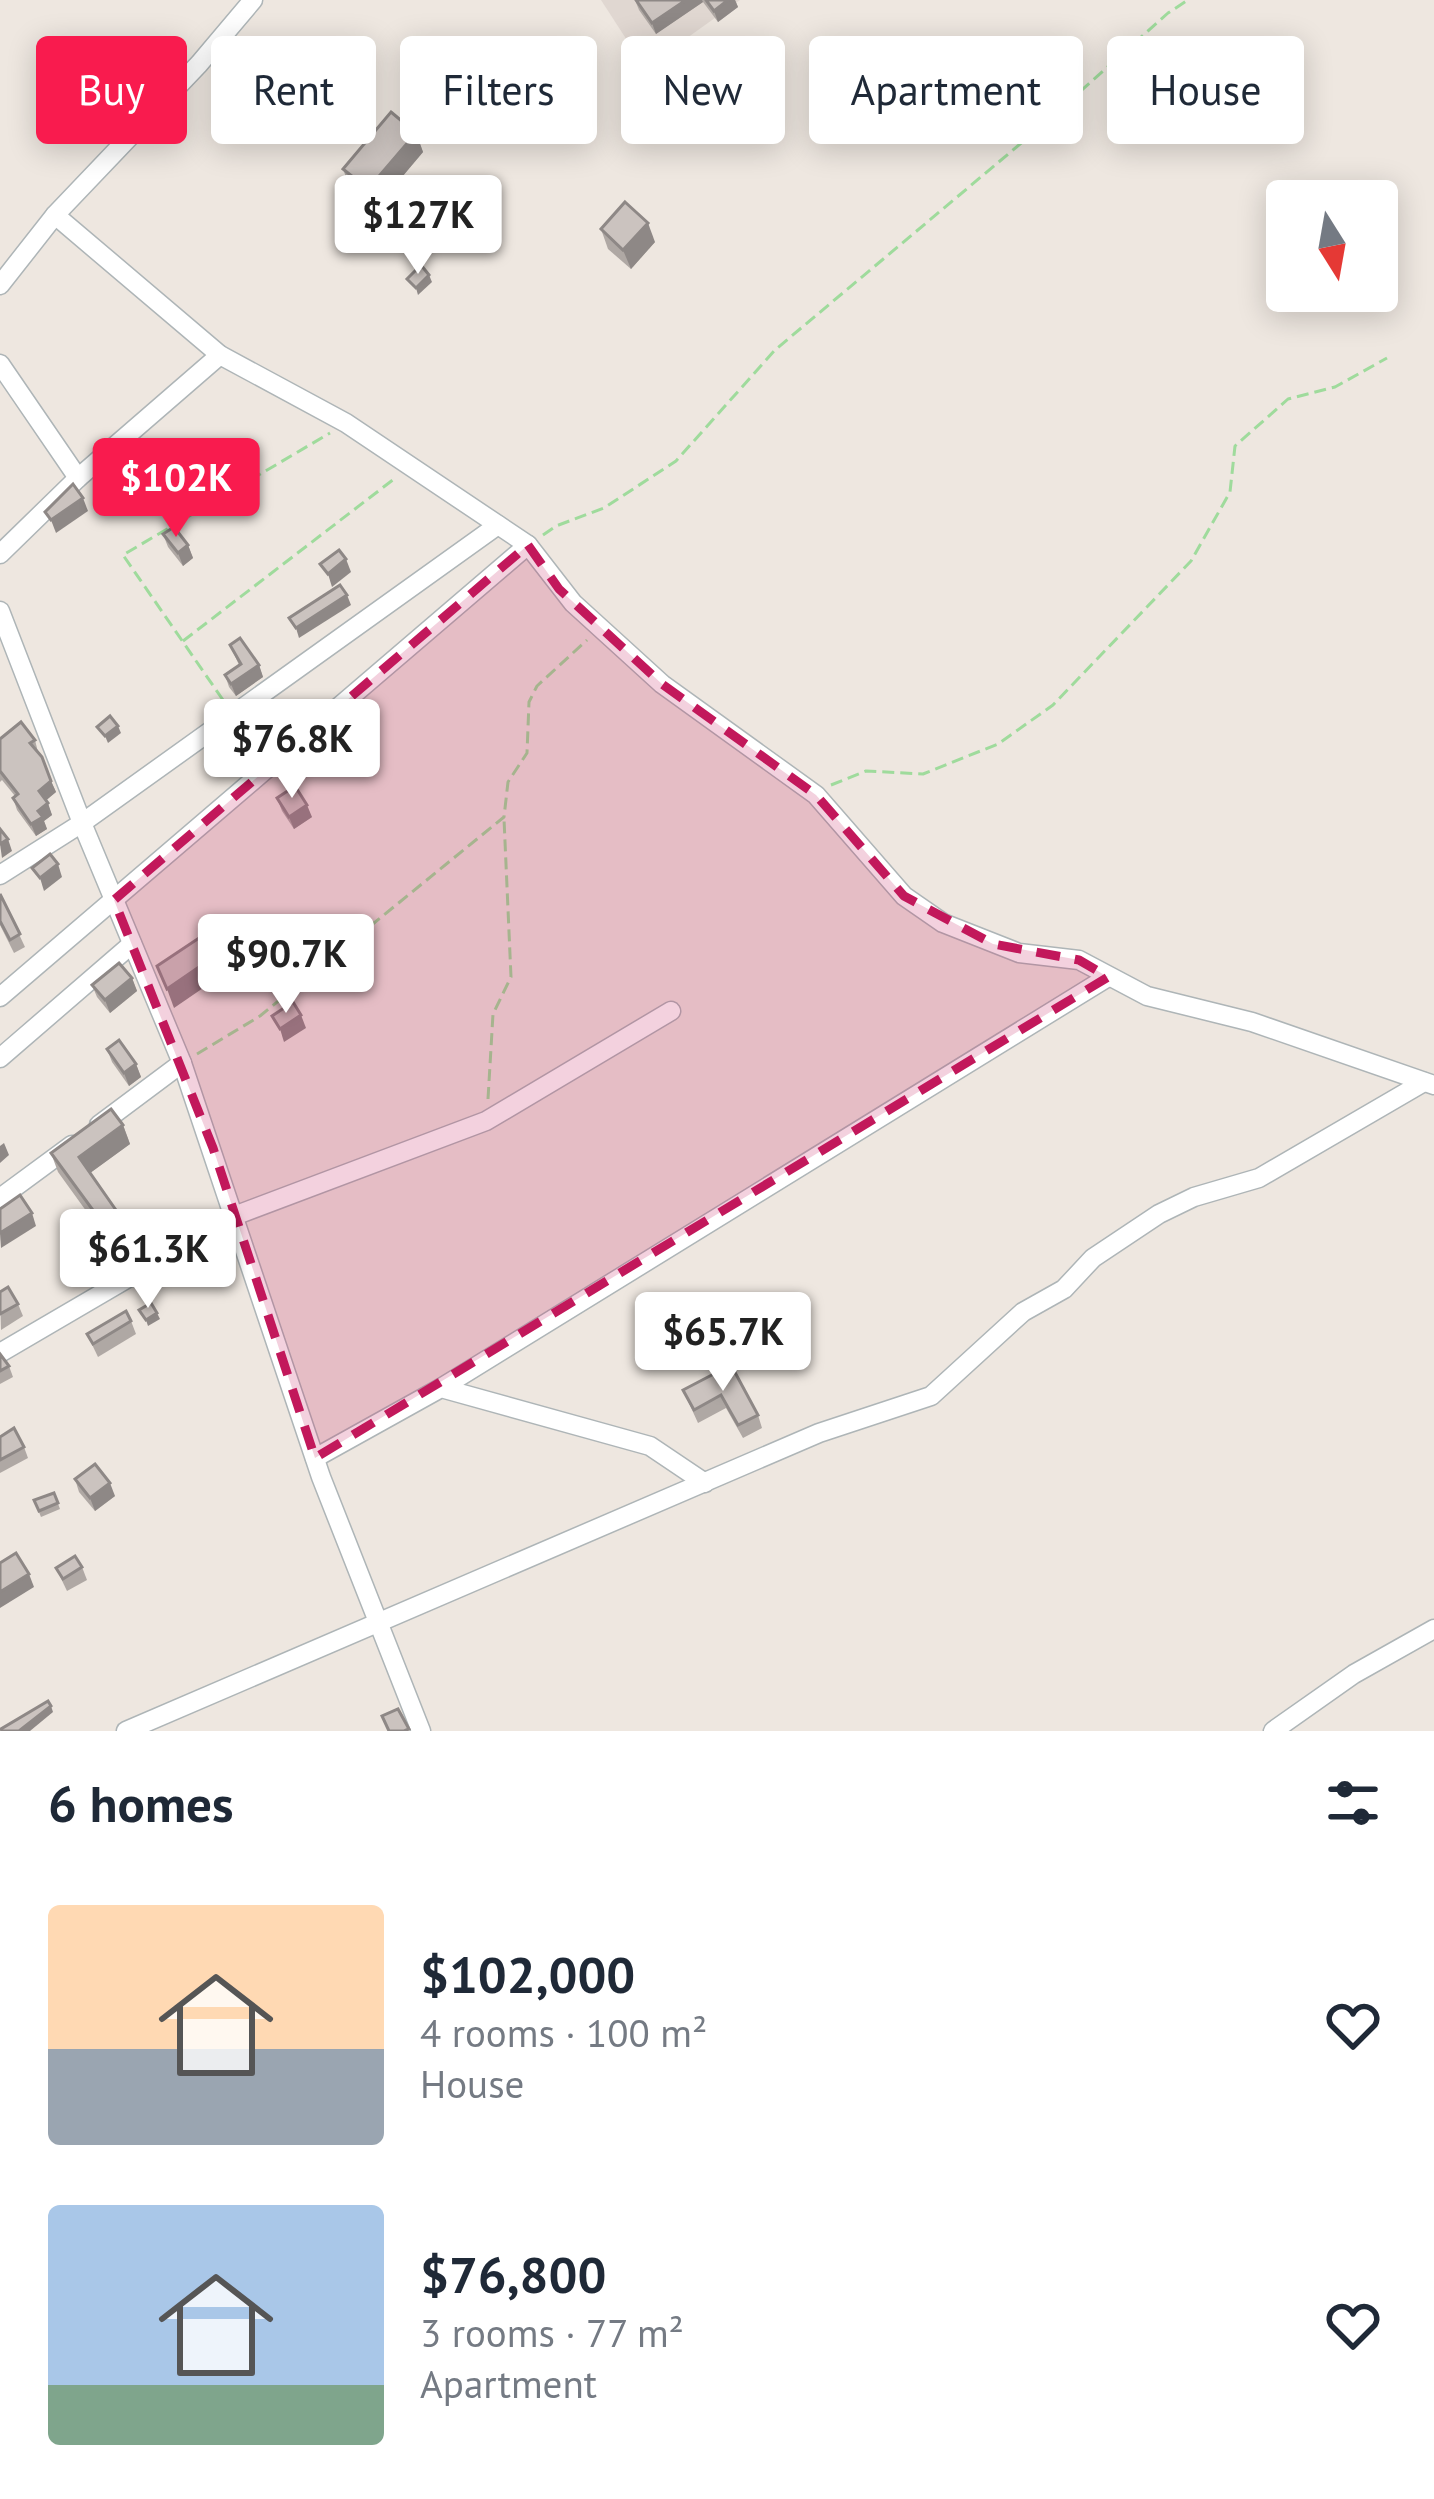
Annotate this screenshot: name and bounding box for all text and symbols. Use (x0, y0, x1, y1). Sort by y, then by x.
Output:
chip: Buy (36, 36, 187, 144)
chip: Rent (211, 36, 376, 144)
chip: Filters (400, 36, 597, 144)
chip: New (621, 36, 785, 144)
chip: Apartment (809, 36, 1083, 144)
chip: House (1107, 36, 1304, 144)
pin: $127K (334, 175, 502, 277)
north arrow (1266, 180, 1398, 312)
map controls (1266, 180, 1398, 312)
text: $127K (362, 188, 474, 239)
pin: $102K (92, 438, 260, 540)
text: $102K (120, 451, 232, 502)
pin: $76.8K (194, 699, 390, 801)
text: $76.8K (231, 712, 353, 763)
pin: $90.7K (188, 914, 384, 1016)
text: $90.7K (225, 927, 347, 978)
pin: $61.3K (50, 1209, 246, 1311)
text: $61.3K (87, 1222, 209, 1273)
pin: $65.7K (625, 1292, 821, 1394)
text: $65.7K (662, 1305, 784, 1356)
text: 6 homes (48, 1770, 234, 1836)
icon: filters (1320, 1770, 1386, 1836)
text: $102,000 (420, 1941, 635, 2007)
icon: home (144, 1953, 288, 2097)
icon: heart (1320, 1992, 1386, 2058)
text: 4 rooms · 100 m² (420, 2007, 707, 2058)
text: House (420, 2058, 524, 2109)
text: $76,800 (420, 2241, 606, 2307)
icon: home (144, 2253, 288, 2397)
icon: heart (1320, 2292, 1386, 2358)
text: 3 rooms · 77 m² (420, 2307, 684, 2358)
text: Apartment (420, 2358, 597, 2409)

